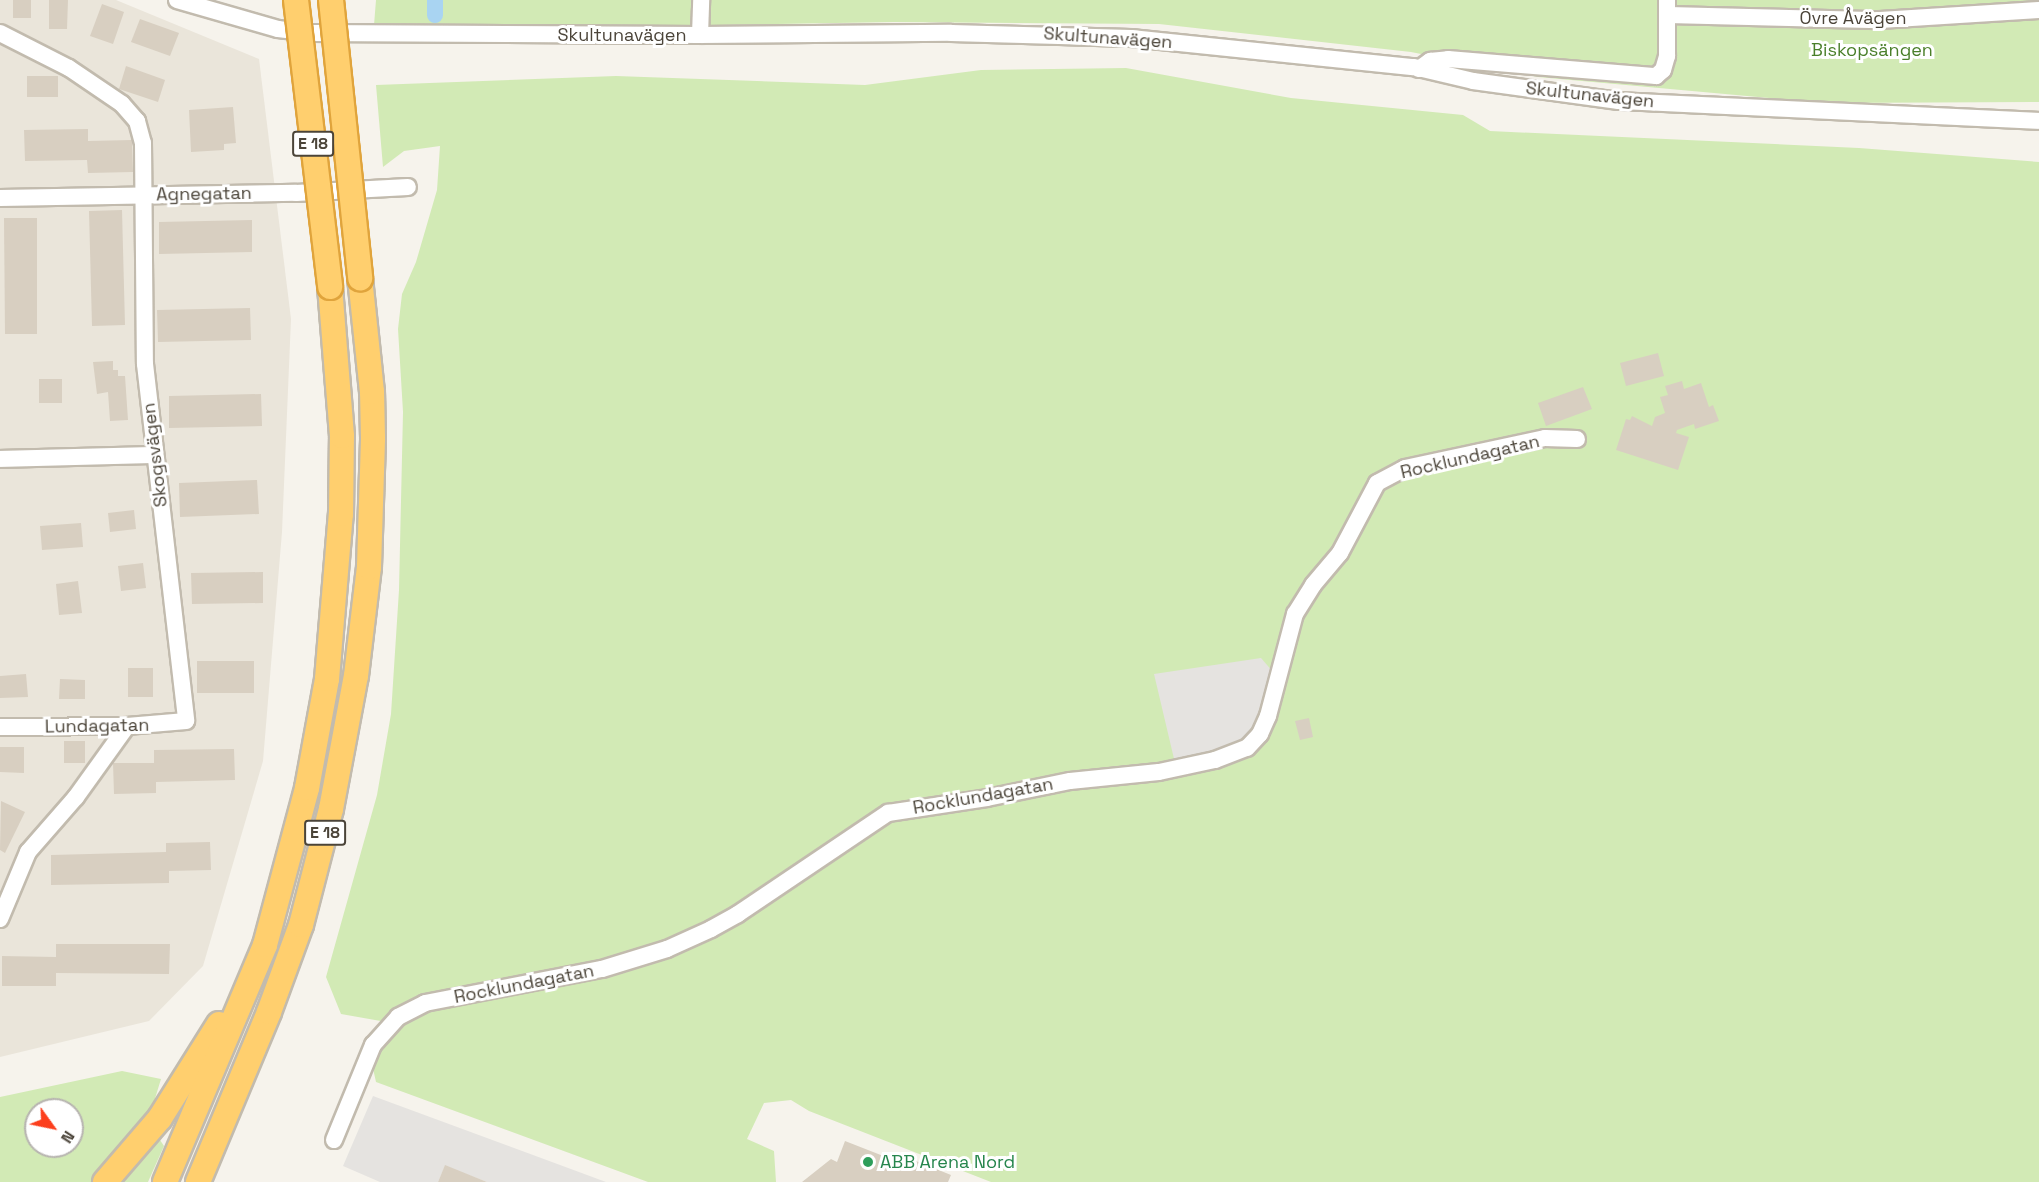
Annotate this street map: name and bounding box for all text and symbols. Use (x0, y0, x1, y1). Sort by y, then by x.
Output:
street label: Övre Åvägen (1799, 7, 1907, 29)
street label: Skultunavägen (1043, 23, 1173, 53)
street label: Skultunavägen (557, 24, 687, 46)
park label: Biskopsängen (1811, 39, 1933, 61)
street label: Skultunavägen (1525, 78, 1655, 112)
road number: E 18 (292, 131, 334, 157)
street label: Agnegatan (156, 182, 252, 206)
street label: Skogsvägen (138, 402, 172, 508)
street label: Rocklundagatan (1398, 431, 1542, 483)
street label: Lundagatan (45, 714, 149, 738)
street label: Rocklundagatan (911, 773, 1055, 819)
road number: E 18 (304, 820, 346, 846)
street label: Rocklundagatan (452, 960, 596, 1008)
north arrow (24, 1098, 84, 1158)
text: N (56, 1127, 80, 1147)
place label: ABB Arena Nord (880, 1151, 1015, 1173)
marker: ABB Arena Nord (861, 1155, 875, 1169)

